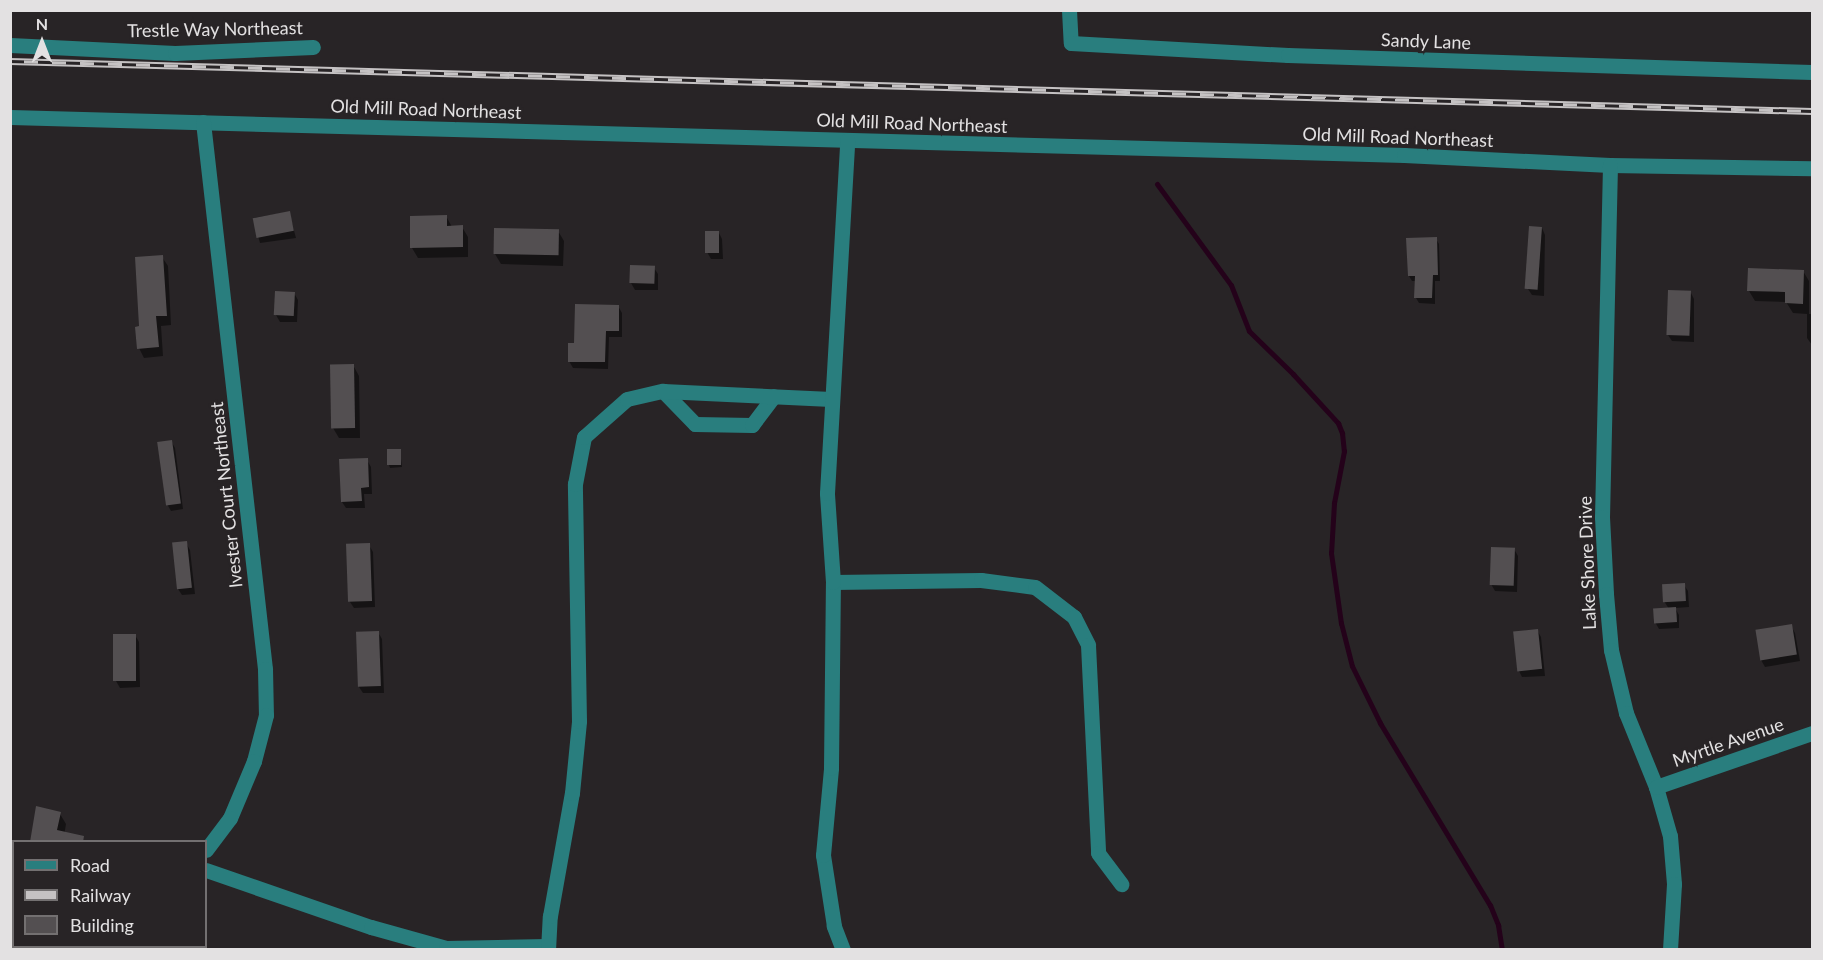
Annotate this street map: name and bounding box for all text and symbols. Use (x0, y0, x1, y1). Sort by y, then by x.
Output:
north arrow (12, 12, 72, 72)
text: N (36, 14, 48, 33)
street label: Trestle Way Northeast (127, 17, 303, 41)
street label: Sandy Lane (1380, 29, 1472, 53)
street label: Old Mill Road Northeast (330, 95, 522, 123)
street label: Old Mill Road Northeast (816, 109, 1008, 137)
street label: Old Mill Road Northeast (1302, 123, 1494, 151)
street label: Ivester Court Northeast (205, 401, 247, 589)
street label: Lake Shore Drive (1574, 496, 1600, 630)
street label: Myrtle Avenue (1669, 713, 1787, 771)
legend (12, 840, 207, 948)
text: Road (70, 854, 110, 876)
text: Railway (70, 884, 131, 906)
text: Building (70, 914, 134, 936)

